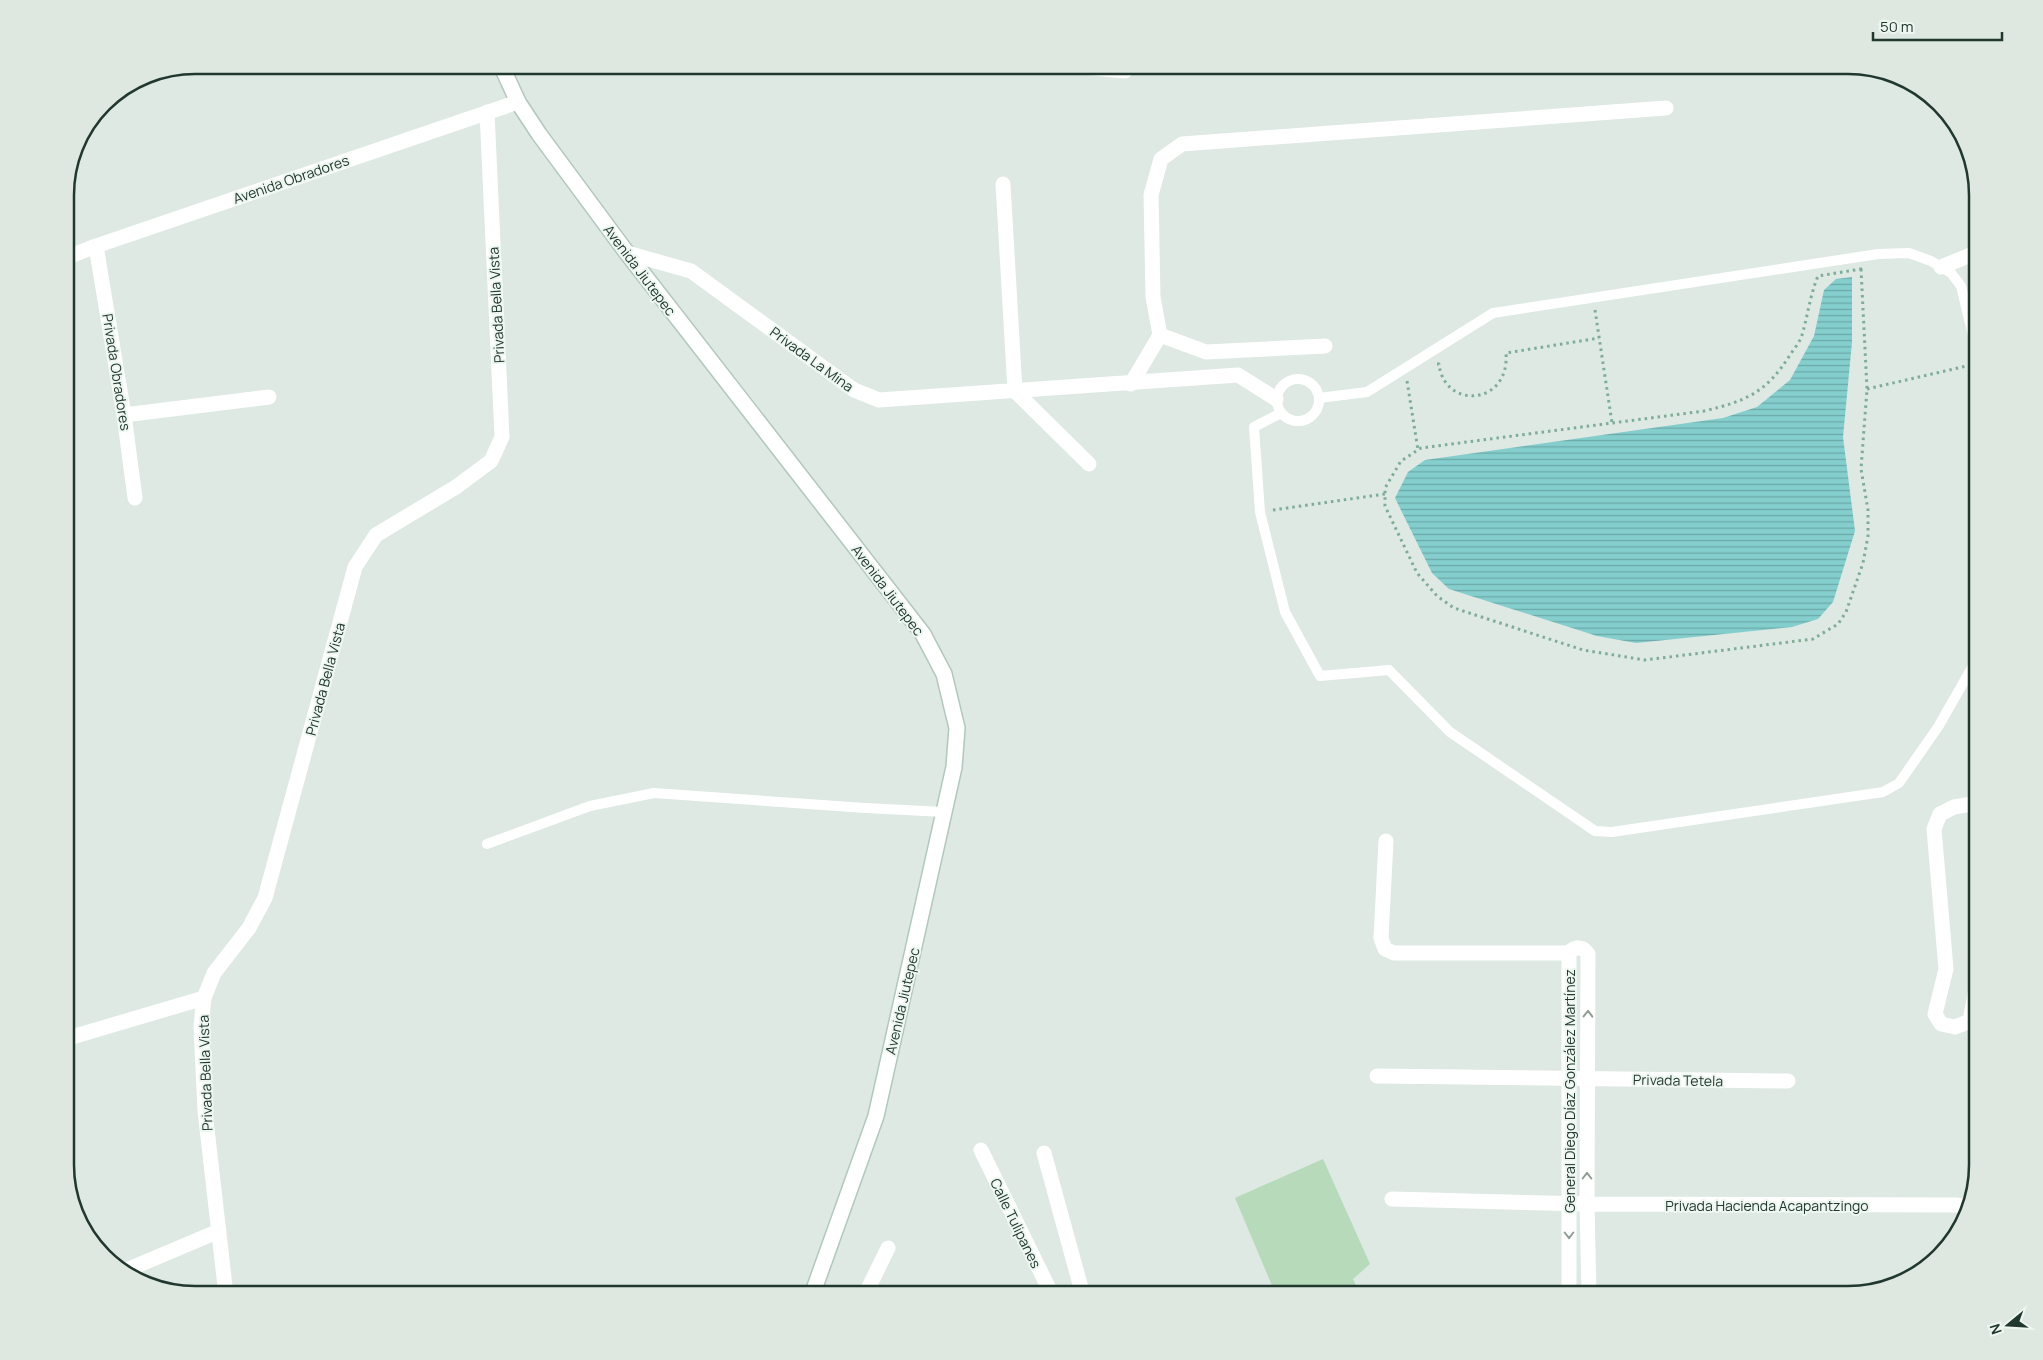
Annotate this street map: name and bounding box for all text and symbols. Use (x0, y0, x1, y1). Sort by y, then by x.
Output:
scale bar (1873, 10, 2002, 42)
text: 50 m (1880, 16, 1914, 37)
street label: Avenida Obradores (230, 150, 352, 208)
street label: Avenida Jiutepec (600, 221, 681, 320)
street label: Privada Bella Vista (483, 246, 509, 364)
street label: Privada Obradores (98, 312, 136, 432)
street label: Privada La Mina (766, 322, 858, 396)
street label: Avenida Jiutepec (848, 541, 929, 640)
street label: Privada Bella Vista (301, 620, 349, 738)
street label: Avenida Jiutepec (880, 945, 924, 1056)
street label: General Diego Díaz González Martínez (1560, 969, 1579, 1213)
one-way arrow (1582, 1010, 1593, 1018)
street label: Privada Bella Vista (193, 1015, 217, 1131)
street label: Privada Tetela (1633, 1070, 1723, 1090)
one-way arrow (1582, 1172, 1592, 1180)
street label: Calle Tulipanes (986, 1175, 1046, 1271)
street label: Privada Hacienda Acapantzingo (1665, 1196, 1869, 1215)
one-way arrow (1564, 1231, 1574, 1239)
north arrow (1983, 1300, 2033, 1350)
text: N (1985, 1321, 2006, 1337)

